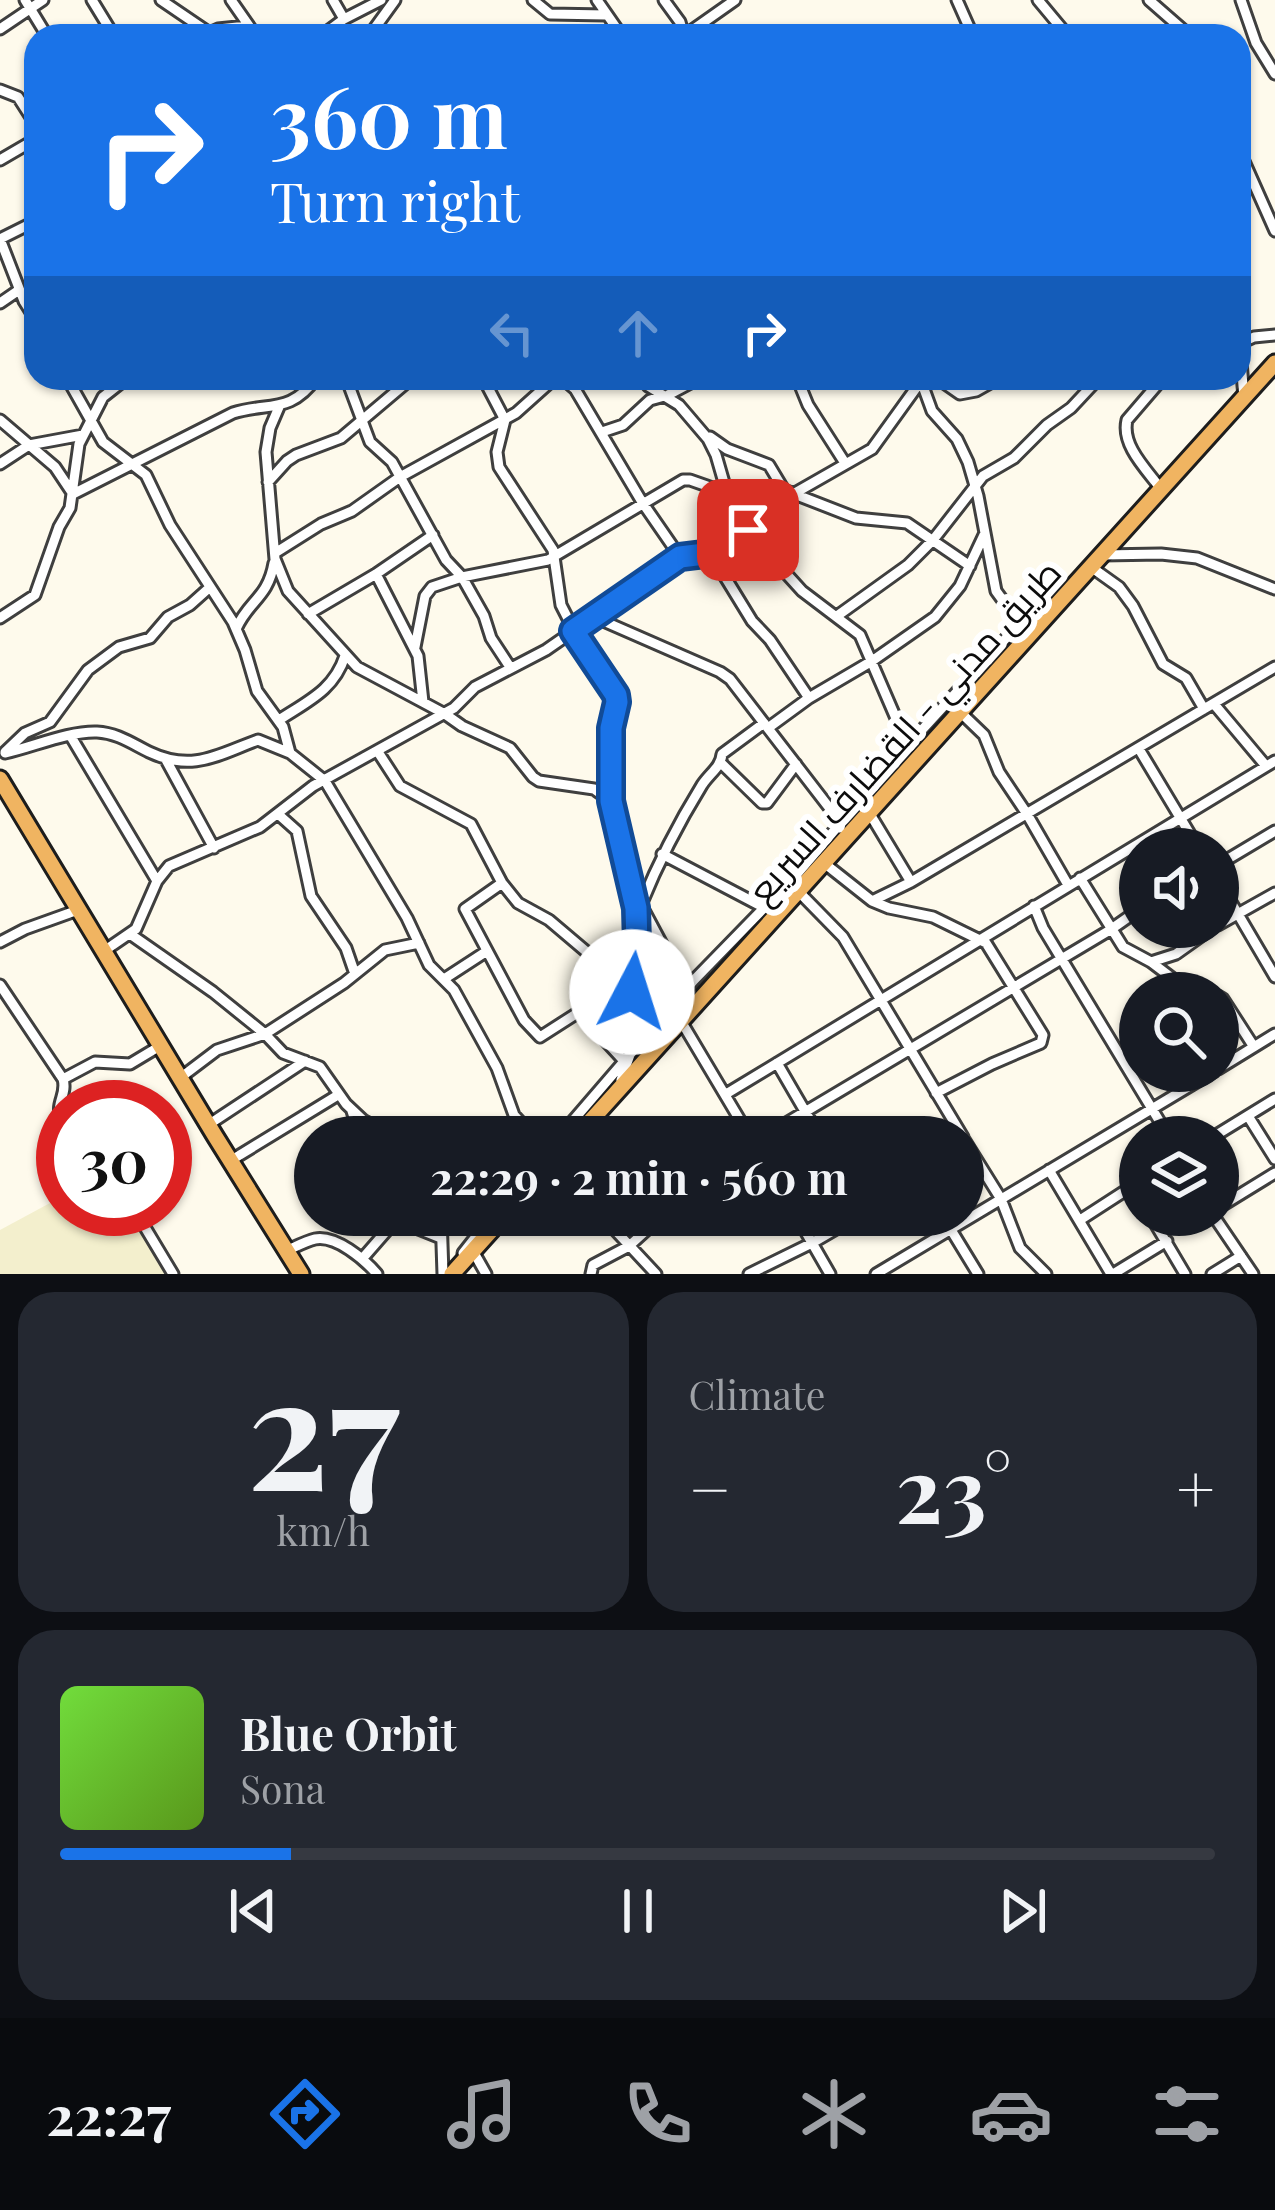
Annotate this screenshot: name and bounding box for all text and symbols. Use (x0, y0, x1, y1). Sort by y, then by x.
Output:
text: 360 m (270, 58, 508, 170)
icon: right (72, 72, 228, 228)
text: Turn right (270, 165, 520, 237)
icon: left (479, 300, 545, 366)
icon: ahead (605, 300, 671, 366)
icon: right (731, 300, 797, 366)
pin (697, 479, 799, 581)
icon: arrive (715, 497, 781, 563)
street label: طريق مدني - القضارف السريع (736, 548, 1075, 917)
map controls (1119, 828, 1239, 1236)
button: sound (1119, 828, 1239, 948)
position arrow (569, 929, 695, 1055)
button: search (1119, 972, 1239, 1092)
speed limit sign: 30 (36, 1080, 192, 1236)
button: layers (1119, 1116, 1239, 1236)
text: 22:29 · 2 min · 560 m (430, 1146, 848, 1206)
text: 27 (247, 1322, 400, 1530)
text: Climate (689, 1368, 826, 1420)
text: 23° (896, 1427, 1012, 1547)
text: − (689, 1443, 731, 1531)
text: + (1176, 1443, 1215, 1531)
text: km/h (276, 1504, 370, 1556)
text: Blue Orbit (240, 1702, 457, 1762)
text: Sona (240, 1762, 325, 1814)
icon: previous (220, 1878, 286, 1944)
icon: pause (605, 1878, 671, 1944)
icon: next (990, 1878, 1056, 1944)
icon: directions (263, 2072, 347, 2156)
icon: music (440, 2072, 524, 2156)
icon: phone (616, 2072, 700, 2156)
icon: climate (792, 2072, 876, 2156)
icon: car (969, 2072, 1053, 2156)
icon: filters (1145, 2072, 1229, 2156)
text: 22:27 (46, 2078, 171, 2150)

